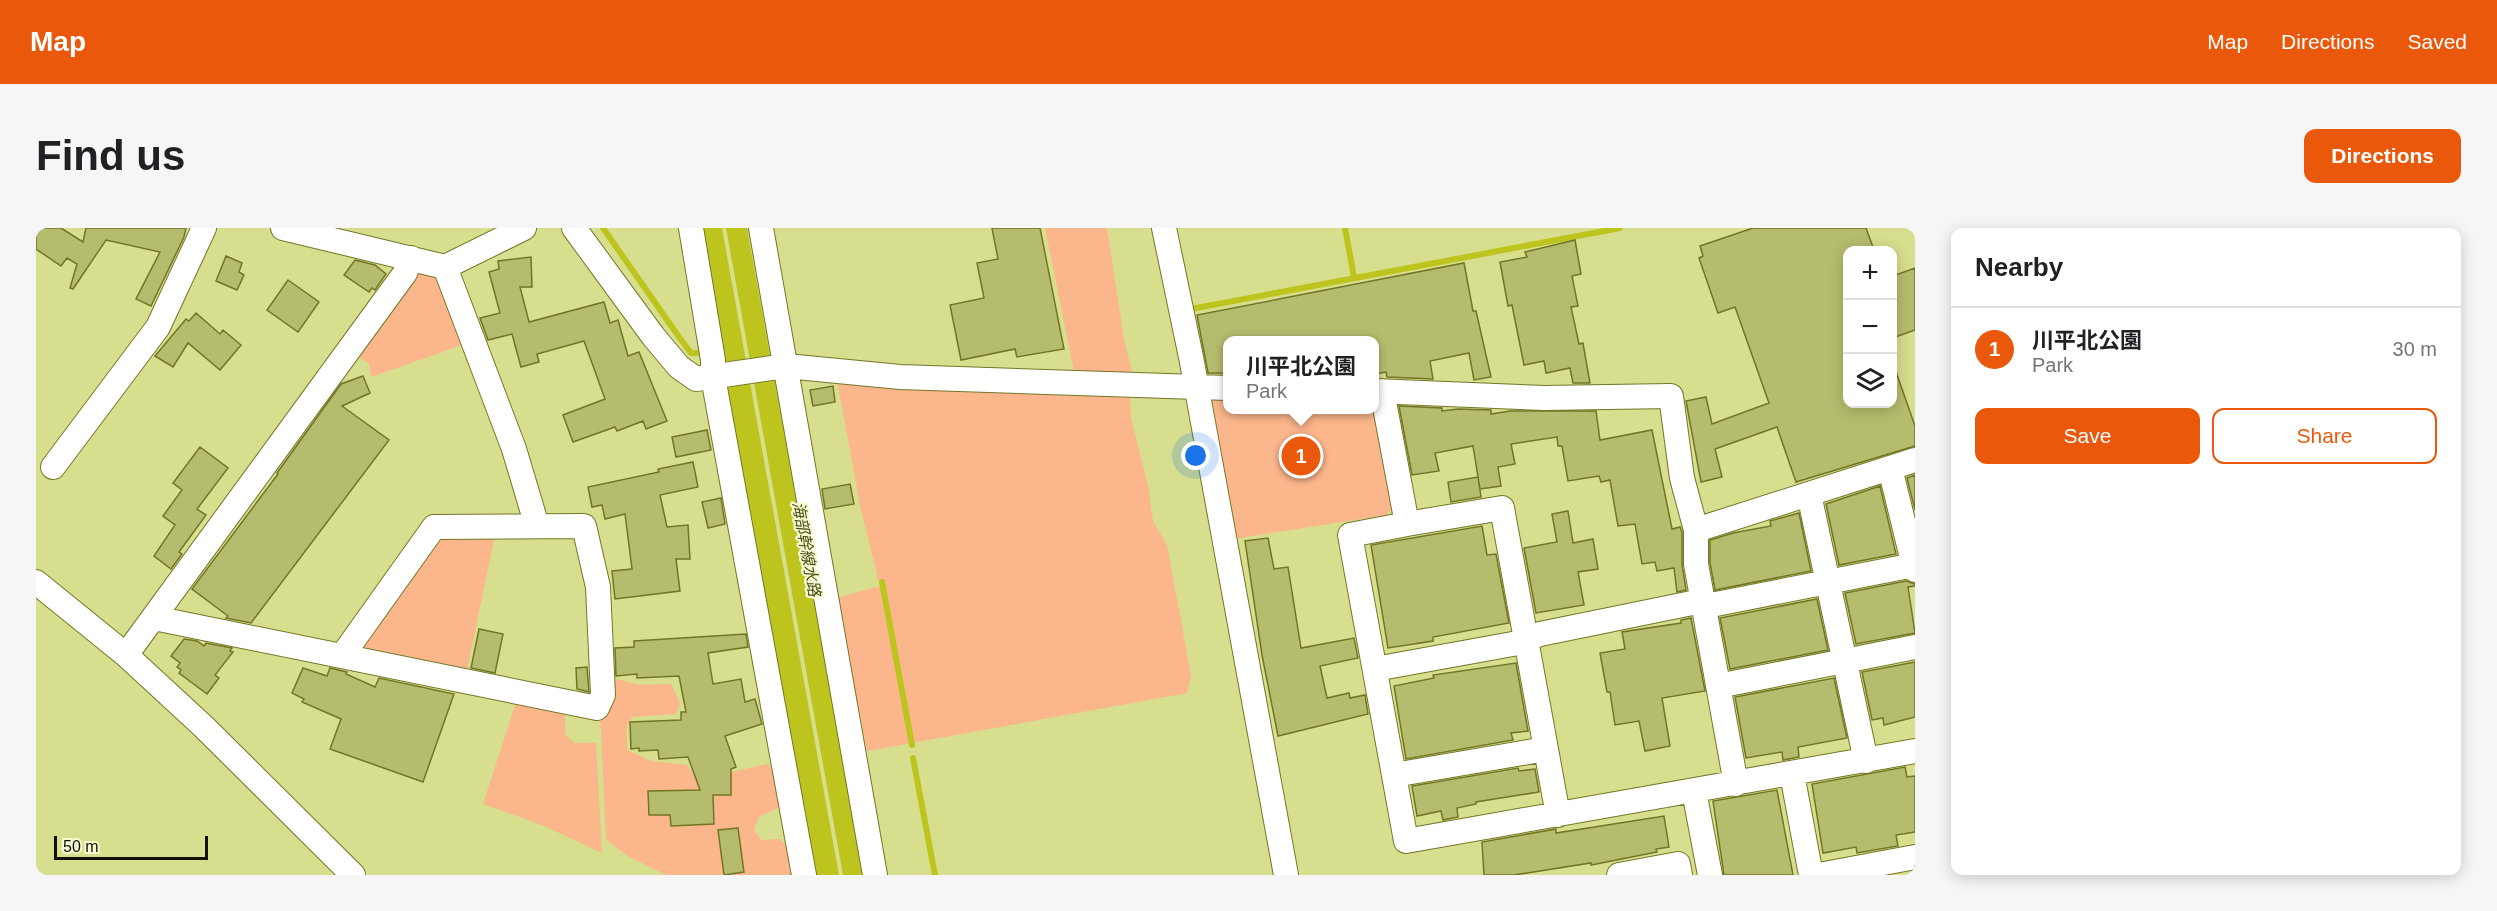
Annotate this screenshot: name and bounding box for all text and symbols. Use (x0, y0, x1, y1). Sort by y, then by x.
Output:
text: Map (30, 26, 86, 57)
text: Map (2207, 30, 2248, 53)
text: Directions (2281, 30, 2374, 53)
text: Saved (2407, 30, 2467, 53)
button: Directions (2304, 129, 2461, 183)
text: Find us (36, 132, 185, 179)
map controls (1843, 246, 1897, 408)
button: + (1843, 246, 1897, 300)
text: Nearby (1975, 252, 2063, 282)
button: − (1843, 300, 1897, 354)
text: 川平北公園 (2032, 328, 2142, 353)
popup (1223, 336, 1379, 414)
text: 1 (1989, 338, 2000, 360)
text: 30 m (2393, 338, 2437, 360)
text: 川平北公園 (1246, 354, 1356, 379)
button: layers (1843, 354, 1897, 408)
text: Park (2032, 354, 2073, 376)
text: Park (1246, 380, 1287, 402)
button: Save (1975, 408, 2200, 464)
button: Share (2212, 408, 2437, 464)
pin: 1 (1282, 434, 1320, 478)
your location (1181, 441, 1210, 470)
water label: 海部幹線水路 (790, 500, 824, 600)
scale bar (54, 833, 208, 860)
text: 50 m (63, 838, 99, 855)

